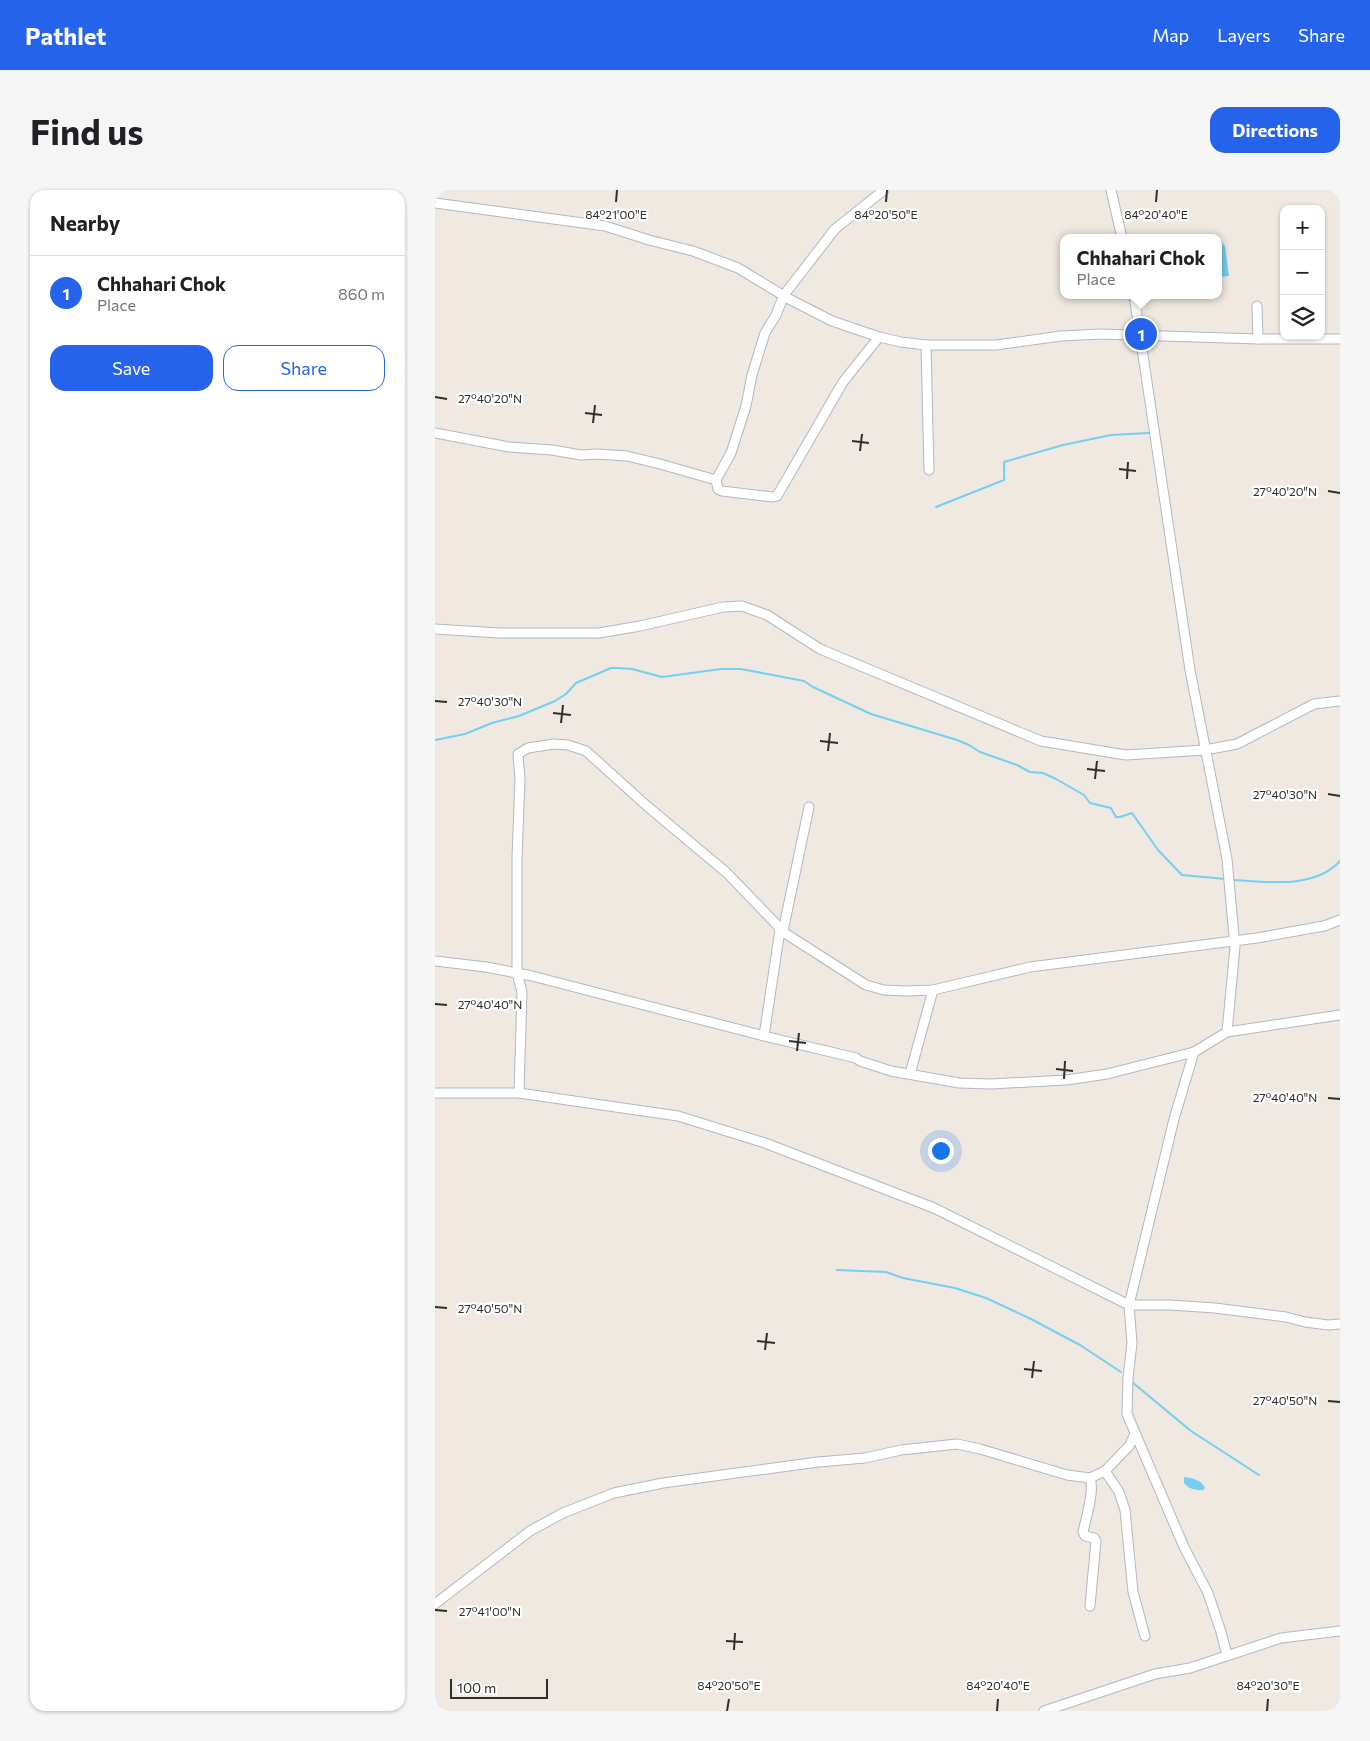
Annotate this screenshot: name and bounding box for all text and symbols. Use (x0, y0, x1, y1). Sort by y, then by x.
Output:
text: Pathlet (25, 21, 106, 50)
text: Map (1152, 24, 1189, 46)
text: Layers (1217, 24, 1270, 46)
text: Share (1298, 24, 1345, 46)
button: Directions (1210, 107, 1340, 153)
text: Find us (30, 109, 144, 152)
map controls (1280, 205, 1325, 340)
button: + (1280, 205, 1325, 250)
text: 84°21'00"E (585, 207, 647, 221)
text: 84°20'50"E (854, 207, 918, 221)
text: 84°20'40"E (1124, 207, 1188, 221)
text: Nearby (50, 210, 120, 235)
popup (1060, 234, 1222, 299)
text: Chhahari Chok (1077, 246, 1205, 269)
button: − (1280, 250, 1325, 295)
text: Place (1077, 269, 1115, 288)
text: Chhahari Chok (97, 272, 226, 295)
text: 1 (62, 284, 70, 303)
text: 860 m (338, 284, 385, 303)
text: Place (97, 295, 136, 314)
button: layers (1280, 295, 1325, 340)
pin: 1 (1125, 315, 1157, 353)
button: Save (50, 345, 213, 391)
button: Share (223, 345, 385, 391)
text: 27°40'20"N (458, 391, 522, 405)
text: 27°40'20"N (1253, 484, 1317, 498)
text: 27°40'30"N (458, 694, 522, 708)
text: 27°40'30"N (1253, 787, 1317, 801)
text: 27°40'40"N (458, 997, 522, 1011)
text: 27°40'40"N (1253, 1090, 1317, 1104)
your location (928, 1138, 954, 1164)
text: 27°40'50"N (458, 1301, 522, 1315)
text: 27°40'50"N (1253, 1393, 1317, 1407)
text: 27°41'00"N (459, 1604, 521, 1618)
scale bar (450, 1676, 547, 1699)
text: 84°20'50"E (697, 1678, 761, 1692)
text: 84°20'40"E (966, 1678, 1030, 1692)
text: 84°20'30"E (1236, 1678, 1300, 1692)
text: 100 m (457, 1679, 496, 1696)

